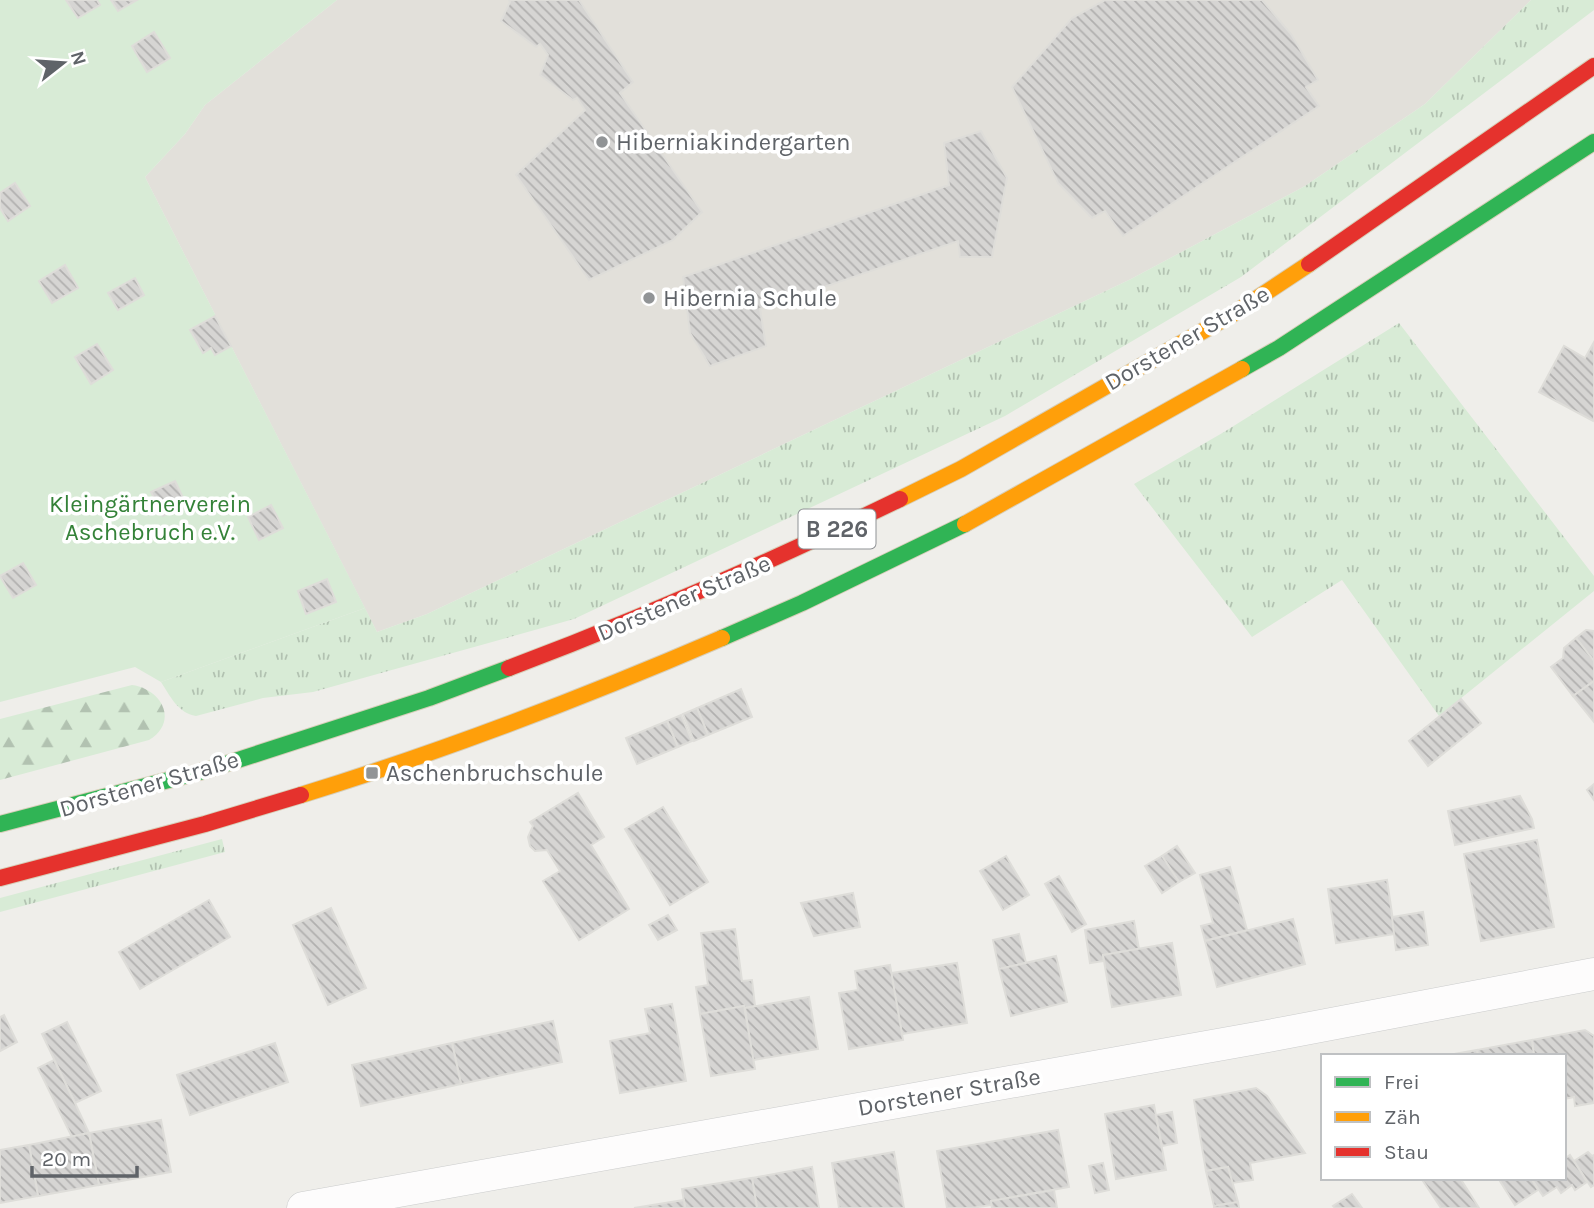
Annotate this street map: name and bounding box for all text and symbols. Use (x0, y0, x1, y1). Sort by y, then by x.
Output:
north arrow (28, 28, 98, 98)
text: N (66, 49, 91, 68)
place label: Hiberniakindergarten (616, 128, 851, 156)
marker: Hiberniakindergarten (594, 134, 610, 150)
street label: Dorstener Straße (1100, 280, 1274, 396)
place label: Hibernia Schule (663, 284, 837, 312)
marker: Hibernia Schule (641, 290, 657, 306)
park label: Kleingärtnerverein Aschebruch e.V. (49, 490, 251, 546)
road number: B 226 (798, 509, 876, 548)
street label: Dorstener Straße (593, 549, 775, 647)
street label: Dorstener Straße (56, 745, 242, 823)
place label: Aschenbruchschule (386, 759, 603, 787)
marker: Aschenbruchschule (364, 765, 380, 781)
legend (1321, 1054, 1566, 1180)
street label: Dorstener Straße (855, 1062, 1043, 1122)
text: Frei (1384, 1070, 1420, 1094)
text: Zäh (1384, 1105, 1421, 1129)
scale bar (32, 1134, 136, 1178)
text: Stau (1384, 1140, 1429, 1164)
text: 20 m (42, 1147, 91, 1171)

